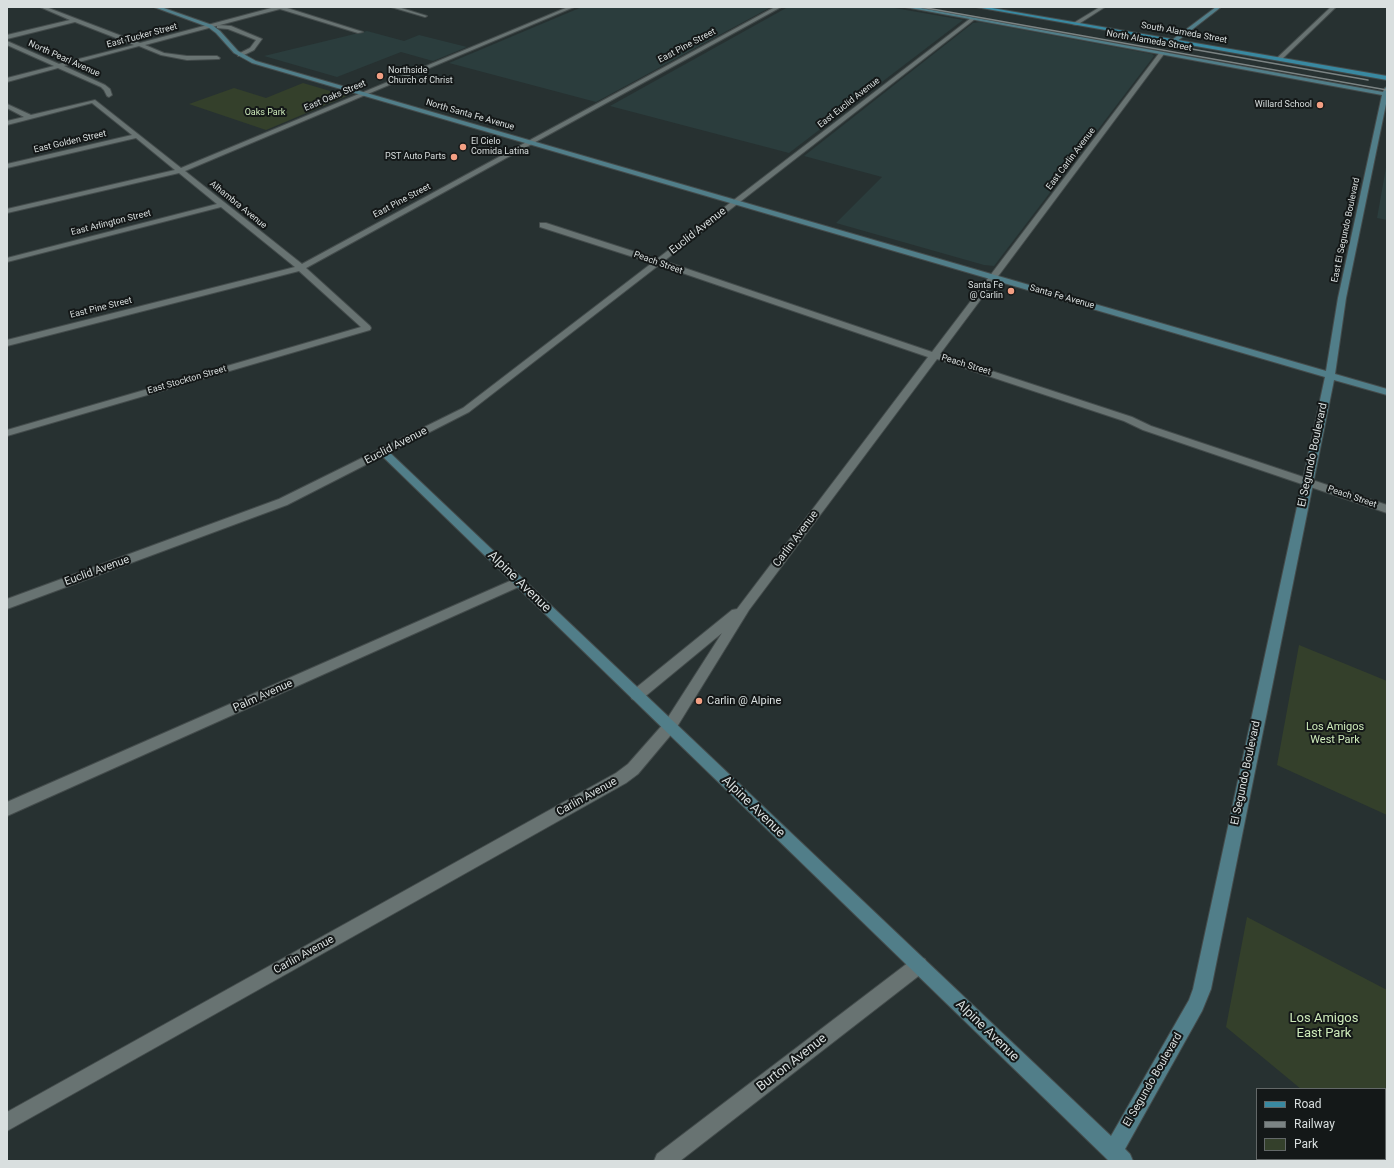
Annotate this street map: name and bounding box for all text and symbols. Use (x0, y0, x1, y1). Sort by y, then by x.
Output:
street label: South Alameda Street (1140, 20, 1228, 46)
street label: East Tucker Street (105, 21, 179, 51)
street label: East Pine Street (656, 26, 718, 66)
street label: North Alameda Street (1105, 28, 1193, 54)
street label: North Pearl Avenue (27, 38, 101, 80)
place label: Northside Church of Christ (388, 66, 453, 87)
marker: Northside Church of Christ (375, 71, 385, 81)
street label: East Euclid Avenue (816, 75, 882, 131)
street label: East Oaks Street (302, 78, 368, 114)
street label: North Santa Fe Avenue (425, 97, 515, 133)
place label: Willard School (1255, 100, 1312, 110)
marker: Willard School (1315, 100, 1325, 110)
park label: Oaks Park (245, 108, 285, 118)
street label: East Carlin Avenue (1044, 126, 1098, 192)
street label: East Golden Street (33, 128, 107, 156)
place label: El Cielo Comida Latina (471, 137, 529, 158)
marker: El Cielo Comida Latina (458, 142, 468, 152)
place label: PST Auto Parts (385, 152, 446, 162)
marker: PST Auto Parts (449, 152, 459, 162)
street label: East El Segundo Boulevard (1330, 177, 1362, 283)
street label: Alhambra Avenue (207, 179, 269, 231)
street label: East Pine Street (371, 181, 433, 221)
street label: Euclid Avenue (667, 205, 729, 257)
street label: East Arlington Street (70, 208, 152, 238)
street label: Peach Street (632, 249, 684, 277)
place label: Santa Fe @ Carlin (968, 281, 1003, 302)
street label: Santa Fe Avenue (1029, 283, 1095, 311)
marker: Santa Fe @ Carlin (1006, 286, 1016, 296)
street label: East Pine Street (69, 295, 133, 321)
street label: Peach Street (940, 352, 992, 378)
street label: East Stockton Street (146, 364, 228, 396)
street label: El Segundo Boulevard (1296, 402, 1330, 508)
street label: Euclid Avenue (363, 425, 429, 467)
street label: Peach Street (1326, 484, 1378, 510)
street label: Carlin Avenue (771, 508, 821, 570)
street label: Alpine Avenue (484, 548, 554, 616)
street label: Euclid Avenue (63, 553, 131, 589)
street label: Palm Avenue (231, 677, 295, 715)
place label: Carlin @ Alpine (707, 694, 781, 708)
marker: Carlin @ Alpine (694, 696, 704, 706)
street label: El Segundo Boulevard (1229, 720, 1263, 826)
park label: Los Amigos West Park (1306, 720, 1364, 746)
street label: Alpine Avenue (718, 773, 788, 841)
street label: Carlin Avenue (555, 775, 619, 819)
street label: Carlin Avenue (272, 933, 336, 977)
street label: Alpine Avenue (952, 997, 1022, 1065)
park label: Los Amigos East Park (1290, 1011, 1358, 1042)
street label: Burton Avenue (754, 1031, 830, 1095)
street label: El Segundo Boulevard (1121, 1031, 1185, 1129)
legend (1256, 1088, 1386, 1160)
text: Road (1294, 1097, 1322, 1111)
text: Railway (1294, 1117, 1335, 1131)
text: Park (1294, 1137, 1318, 1151)

